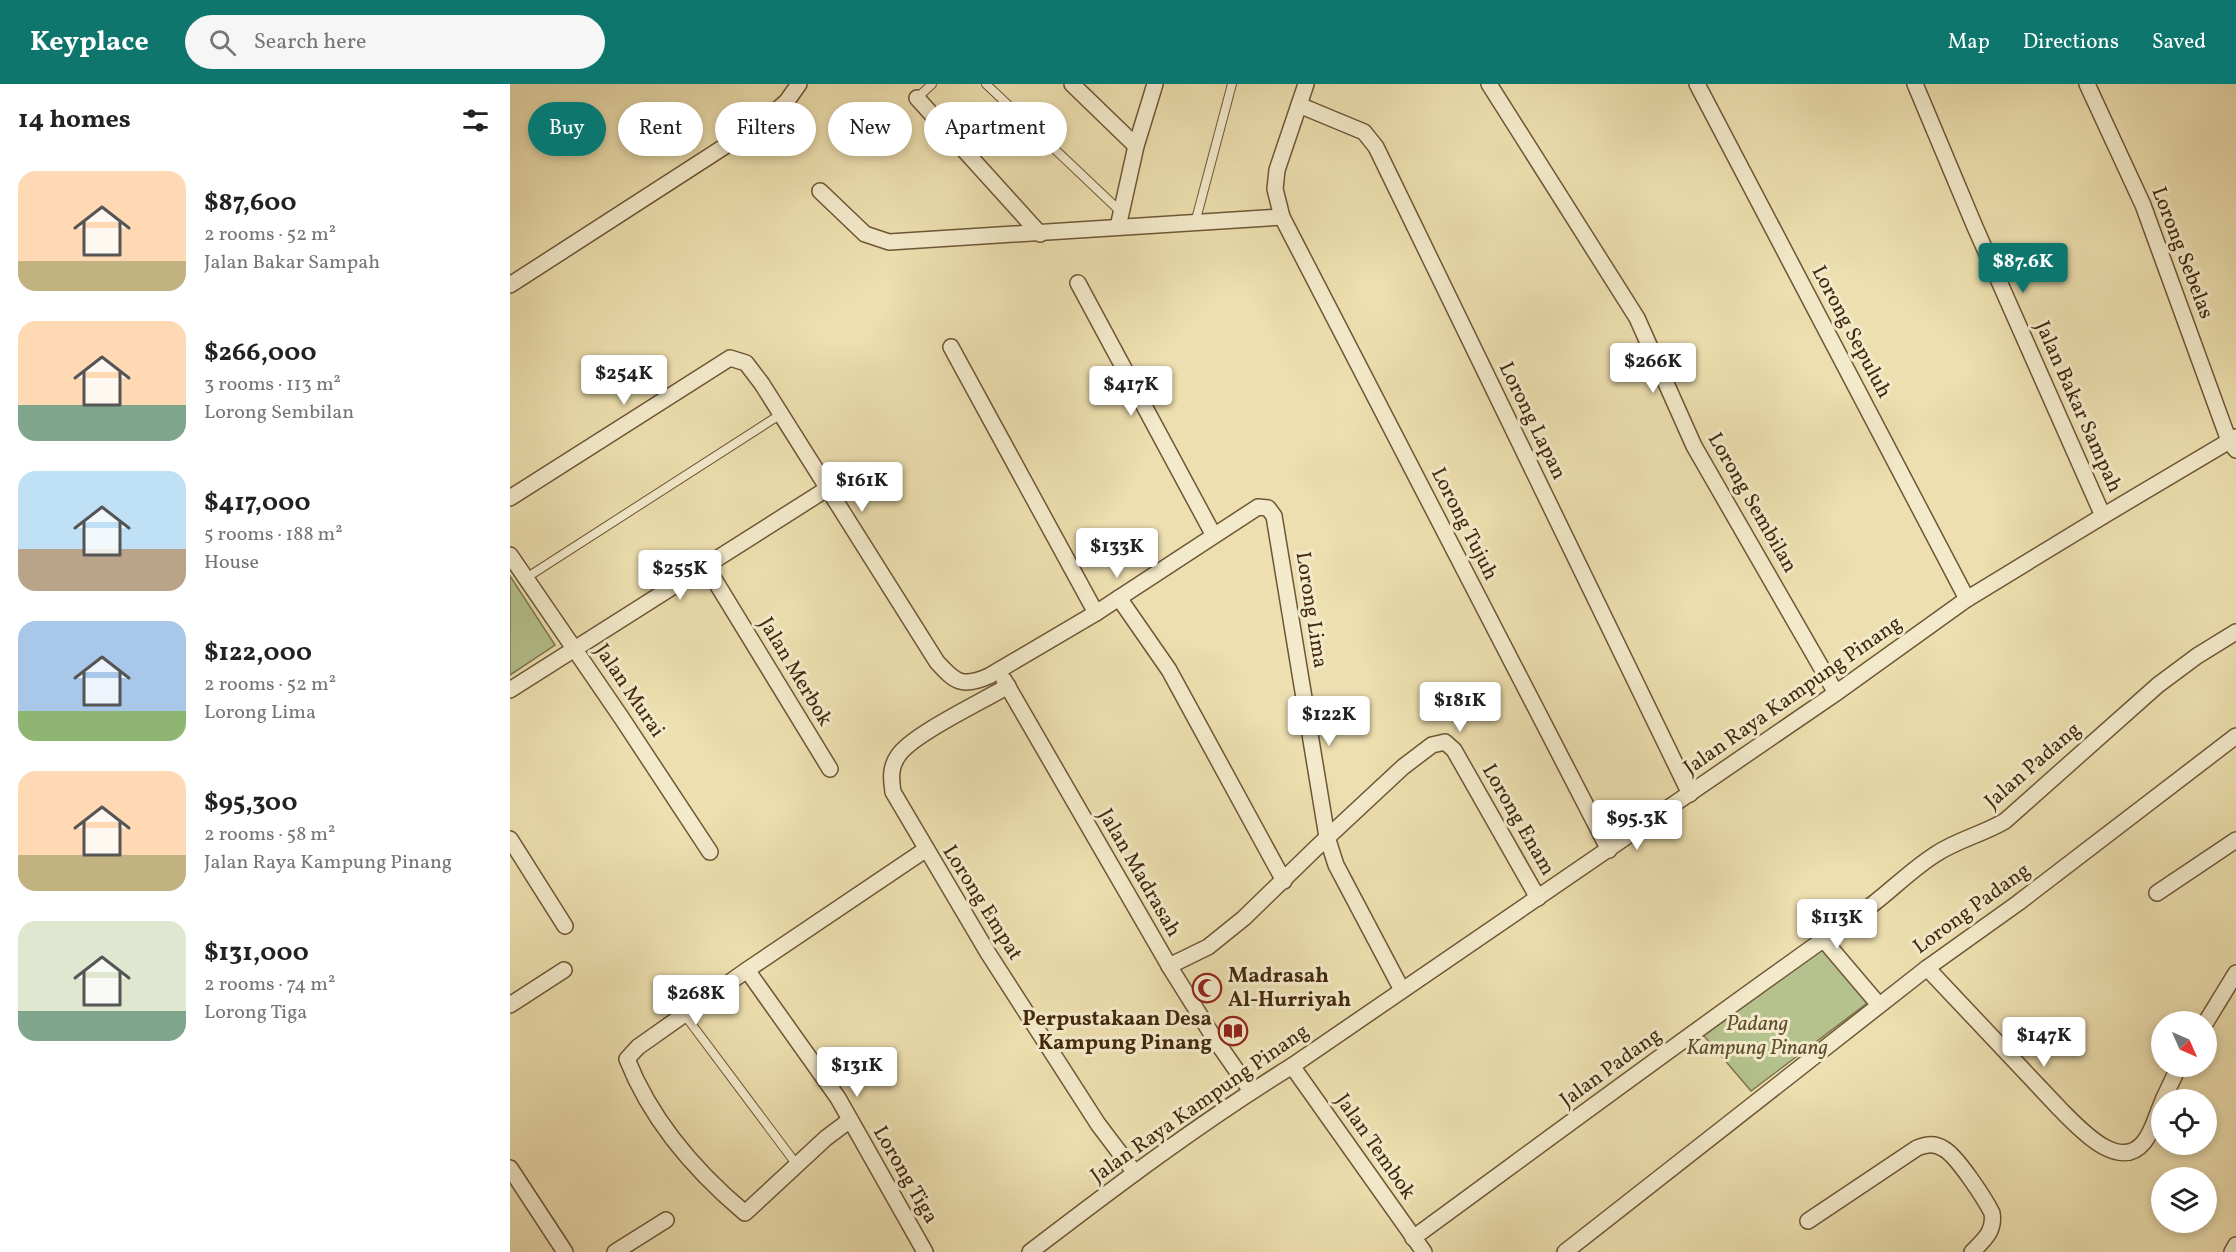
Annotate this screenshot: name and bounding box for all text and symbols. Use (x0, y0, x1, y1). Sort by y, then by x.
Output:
search box (185, 15, 605, 69)
text: Keyplace (30, 23, 149, 62)
icon: search (206, 26, 239, 59)
text: Search here (254, 27, 366, 58)
text: Map (1948, 28, 1990, 57)
text: Directions (2023, 28, 2119, 57)
text: Saved (2152, 28, 2206, 57)
text: 14 homes (18, 102, 131, 138)
chip: Buy (528, 102, 606, 156)
chip: Rent (618, 102, 703, 156)
chip: Filters (715, 102, 816, 156)
chip: New (828, 102, 912, 156)
chip: Apartment (924, 102, 1067, 156)
icon: filters (459, 104, 492, 137)
street label: Lorong Sebelas (2144, 183, 2220, 323)
text: $87,600 (204, 185, 297, 221)
icon: home (66, 195, 138, 267)
text: 2 rooms · 52 m² (204, 221, 336, 249)
pin: $87.6K (1974, 243, 2072, 294)
text: $87.6K (1993, 248, 2053, 276)
text: Jalan Bakar Sampah (204, 249, 380, 277)
street label: Lorong Sepuluh (1804, 261, 1898, 403)
street label: Jalan Bakar Sampah (2027, 317, 2129, 497)
text: $266,000 (204, 335, 317, 371)
pin: $266K (1611, 343, 1695, 394)
icon: home (66, 345, 138, 417)
text: $266K (1624, 348, 1682, 376)
pin: $254K (582, 355, 666, 406)
street label: Lorong Lapan (1491, 357, 1573, 485)
text: $254K (595, 360, 653, 388)
pin: $417K (1089, 366, 1173, 417)
text: 3 rooms · 113 m² (204, 371, 341, 399)
text: $417K (1103, 371, 1159, 399)
text: Lorong Sembilan (204, 399, 354, 427)
street label: Lorong Sembilan (1700, 428, 1804, 578)
pin: $161K (820, 462, 904, 513)
street label: Lorong Tujuh (1423, 463, 1505, 585)
text: $161K (836, 467, 888, 495)
text: $417,000 (204, 485, 311, 521)
icon: home (66, 495, 138, 567)
text: 5 rooms · 188 m² (204, 521, 343, 549)
pin: $133K (1075, 528, 1159, 579)
text: $133K (1090, 533, 1144, 561)
text: House (204, 549, 259, 577)
pin: $255K (638, 550, 722, 601)
street label: Lorong Lima (1287, 550, 1335, 670)
text: $255K (652, 555, 708, 583)
street label: Jalan Raya Kampung Pinang (1678, 609, 1908, 783)
street label: Jalan Merbok (751, 612, 839, 732)
text: $122,000 (204, 635, 312, 671)
street label: Jalan Murai (587, 638, 671, 744)
icon: home (66, 645, 138, 717)
text: 2 rooms · 52 m² (204, 671, 336, 699)
pin: $181K (1418, 682, 1502, 733)
text: $181K (1434, 687, 1486, 715)
pin: $122K (1287, 696, 1371, 747)
text: Lorong Lima (204, 699, 316, 727)
text: $122K (1302, 701, 1356, 729)
street label: Jalan Padang (1979, 716, 2087, 816)
street label: Lorong Enam (1474, 759, 1562, 881)
text: $95,300 (204, 785, 297, 821)
icon: home (66, 795, 138, 867)
pin: $95.3K (1588, 800, 1686, 851)
street label: Jalan Madrasah (1090, 803, 1188, 943)
text: $95.3K (1606, 805, 1668, 833)
text: 2 rooms · 58 m² (204, 821, 335, 849)
street label: Lorong Empat (935, 840, 1029, 966)
text: Jalan Raya Kampung Pinang (204, 849, 452, 877)
street label: Lorong Padang (1907, 857, 2037, 961)
pin: $113K (1795, 899, 1879, 950)
text: $113K (1811, 904, 1863, 932)
text: $131,000 (204, 935, 309, 971)
icon: home (66, 945, 138, 1017)
place label: Madrasah Al-Hurriyah (1228, 962, 1352, 1015)
text: 2 rooms · 74 m² (204, 971, 335, 999)
mosque icon: Madrasah Al-Hurriyah (1191, 972, 1223, 1004)
pin: $268K (654, 975, 738, 1026)
text: $268K (667, 980, 725, 1008)
text: Lorong Tiga (204, 999, 307, 1027)
place label: Perpustakaan Desa Kampung Pinang (1022, 1005, 1212, 1058)
park label: Padang Kampung Pinang (1686, 1010, 1828, 1063)
north arrow (2151, 1011, 2217, 1077)
map controls (2151, 1011, 2217, 1233)
library icon: Perpustakaan Desa Kampung Pinang (1217, 1015, 1249, 1047)
street label: Jalan Raya Kampung Pinang (1085, 1017, 1315, 1191)
pin: $147K (2002, 1017, 2086, 1068)
street label: Jalan Padang (1554, 1021, 1668, 1115)
text: $147K (2016, 1022, 2072, 1050)
pin: $131K (815, 1047, 899, 1098)
text: $131K (831, 1052, 883, 1080)
street label: Jalan Tembok (1328, 1088, 1423, 1206)
button: locate (2151, 1089, 2217, 1155)
street label: Lorong Tiga (865, 1121, 945, 1229)
button: layers (2151, 1167, 2217, 1233)

